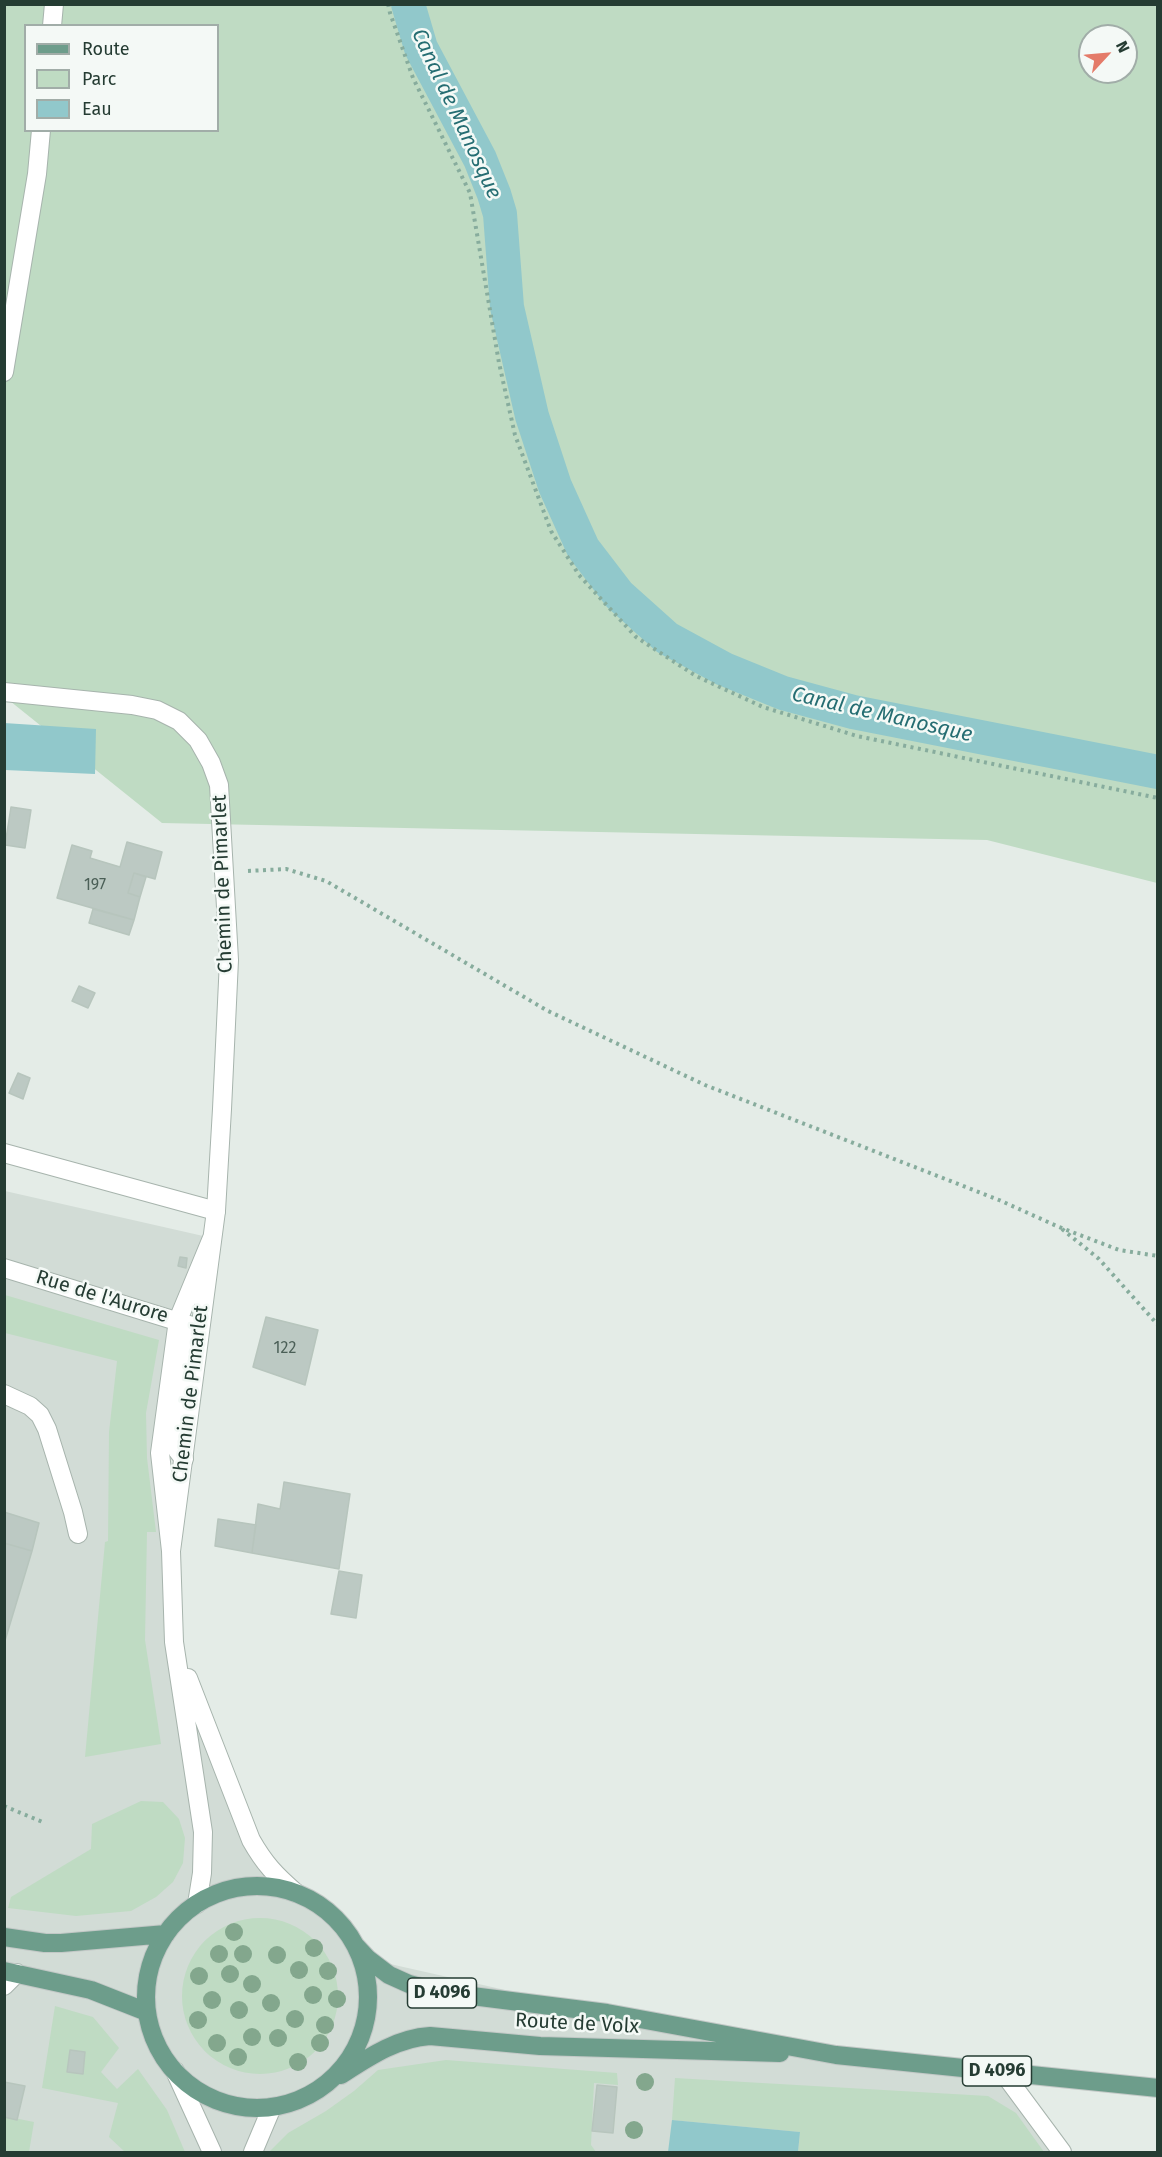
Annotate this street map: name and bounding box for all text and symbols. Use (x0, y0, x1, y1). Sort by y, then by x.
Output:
legend (24, 24, 219, 132)
north arrow (1078, 24, 1138, 84)
water label: Canal de Manosque (406, 25, 506, 203)
text: Route (82, 38, 130, 60)
text: N (1112, 38, 1134, 56)
text: Parc (82, 68, 116, 90)
text: Eau (82, 98, 112, 120)
water label: Canal de Manosque (789, 682, 975, 748)
street label: Chemin de Pimarlet (208, 794, 238, 974)
house number: 197 (84, 876, 106, 896)
street label: Rue de l'Aurore (33, 1265, 171, 1329)
street label: Chemin de Pimarlet (168, 1304, 214, 1484)
house number: 122 (274, 1339, 296, 1359)
road number: D 4096 (408, 1978, 476, 2008)
street label: Route de Volx (514, 2009, 640, 2039)
road number: D 4096 (962, 2056, 1032, 2086)

